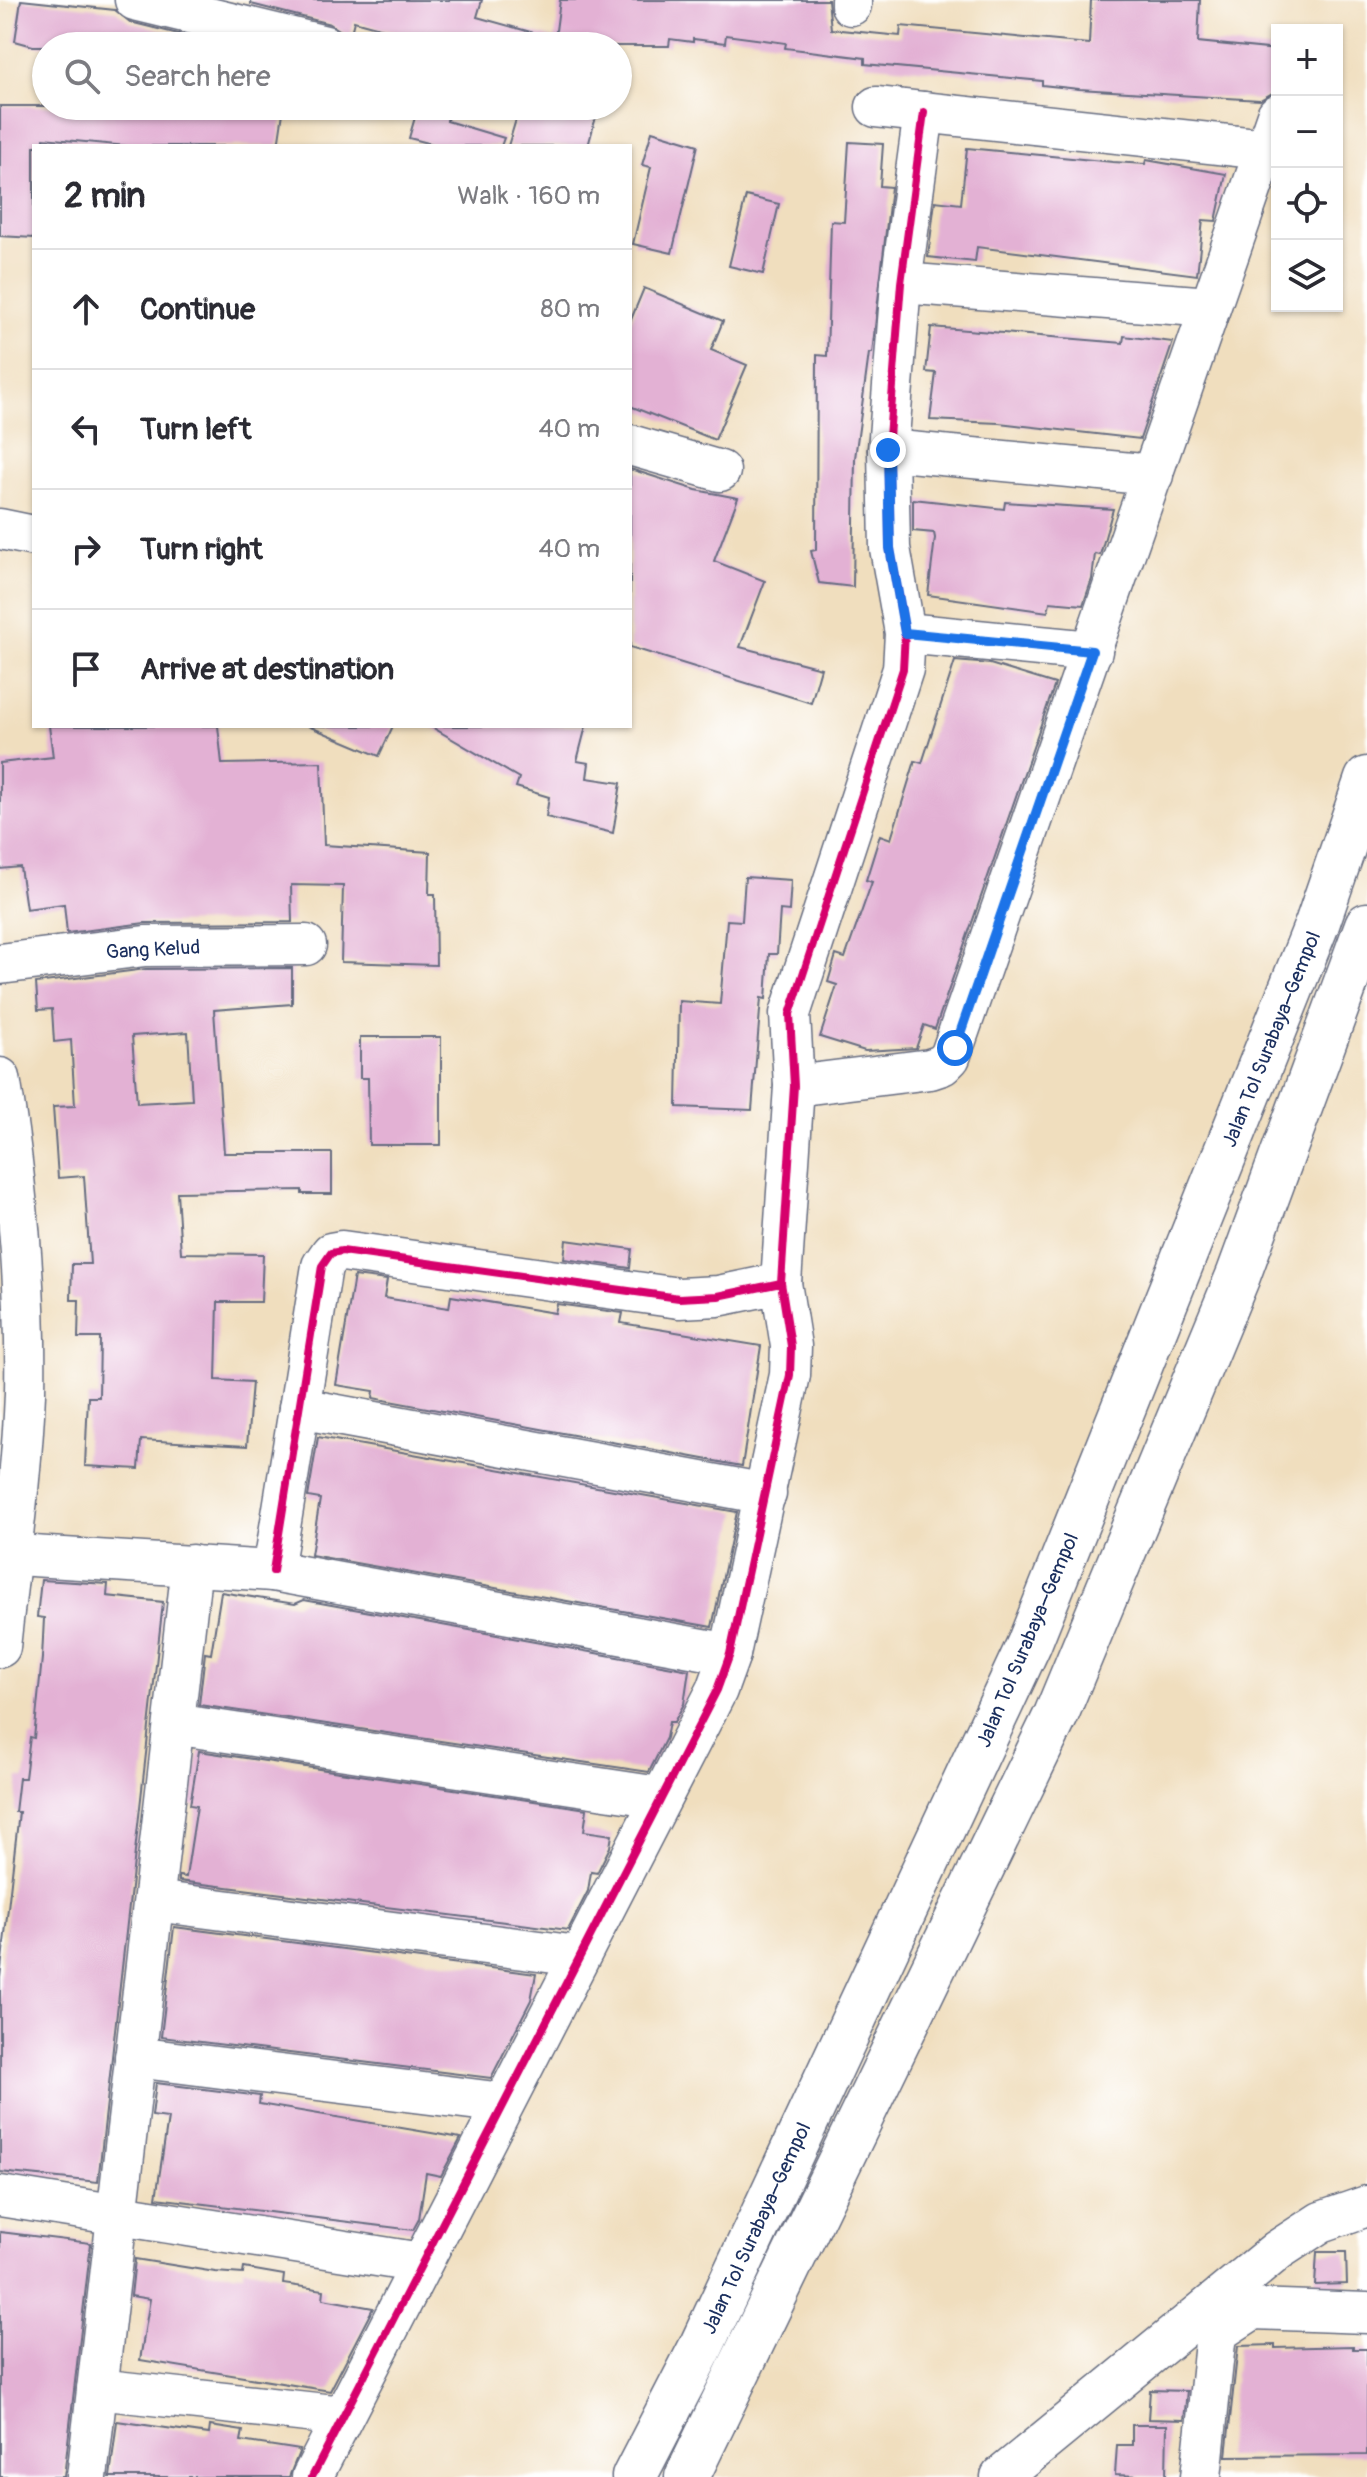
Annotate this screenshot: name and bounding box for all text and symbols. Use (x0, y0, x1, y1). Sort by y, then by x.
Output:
map controls (1271, 24, 1343, 312)
button: + (1271, 24, 1343, 96)
search box (32, 32, 632, 120)
icon: search (60, 54, 104, 98)
text: Search here (124, 58, 271, 95)
button: − (1271, 96, 1343, 168)
button: locate (1271, 168, 1343, 240)
text: 2 min (64, 175, 146, 218)
text: Walk · 160 m (457, 180, 600, 212)
button: layers (1271, 240, 1343, 312)
icon: ahead (64, 287, 108, 331)
text: Continue (140, 291, 255, 328)
text: 80 m (540, 293, 600, 325)
icon: left (64, 407, 108, 451)
text: Turn left (140, 411, 251, 448)
text: 40 m (538, 413, 600, 445)
route end (870, 432, 906, 468)
icon: right (64, 527, 108, 571)
text: Turn right (140, 531, 263, 568)
text: 40 m (538, 533, 600, 565)
icon: arrive (64, 647, 108, 691)
text: Arrive at destination (140, 651, 394, 688)
street label: Jalan Tol Surabaya–Gempol (1217, 928, 1326, 1151)
street label: Gang Kelud (105, 935, 201, 964)
route start (937, 1030, 973, 1066)
street label: Jalan Tol Surabaya–Gempol (971, 1529, 1084, 1751)
street label: Jalan Tol Surabaya–Gempol (696, 2118, 817, 2338)

